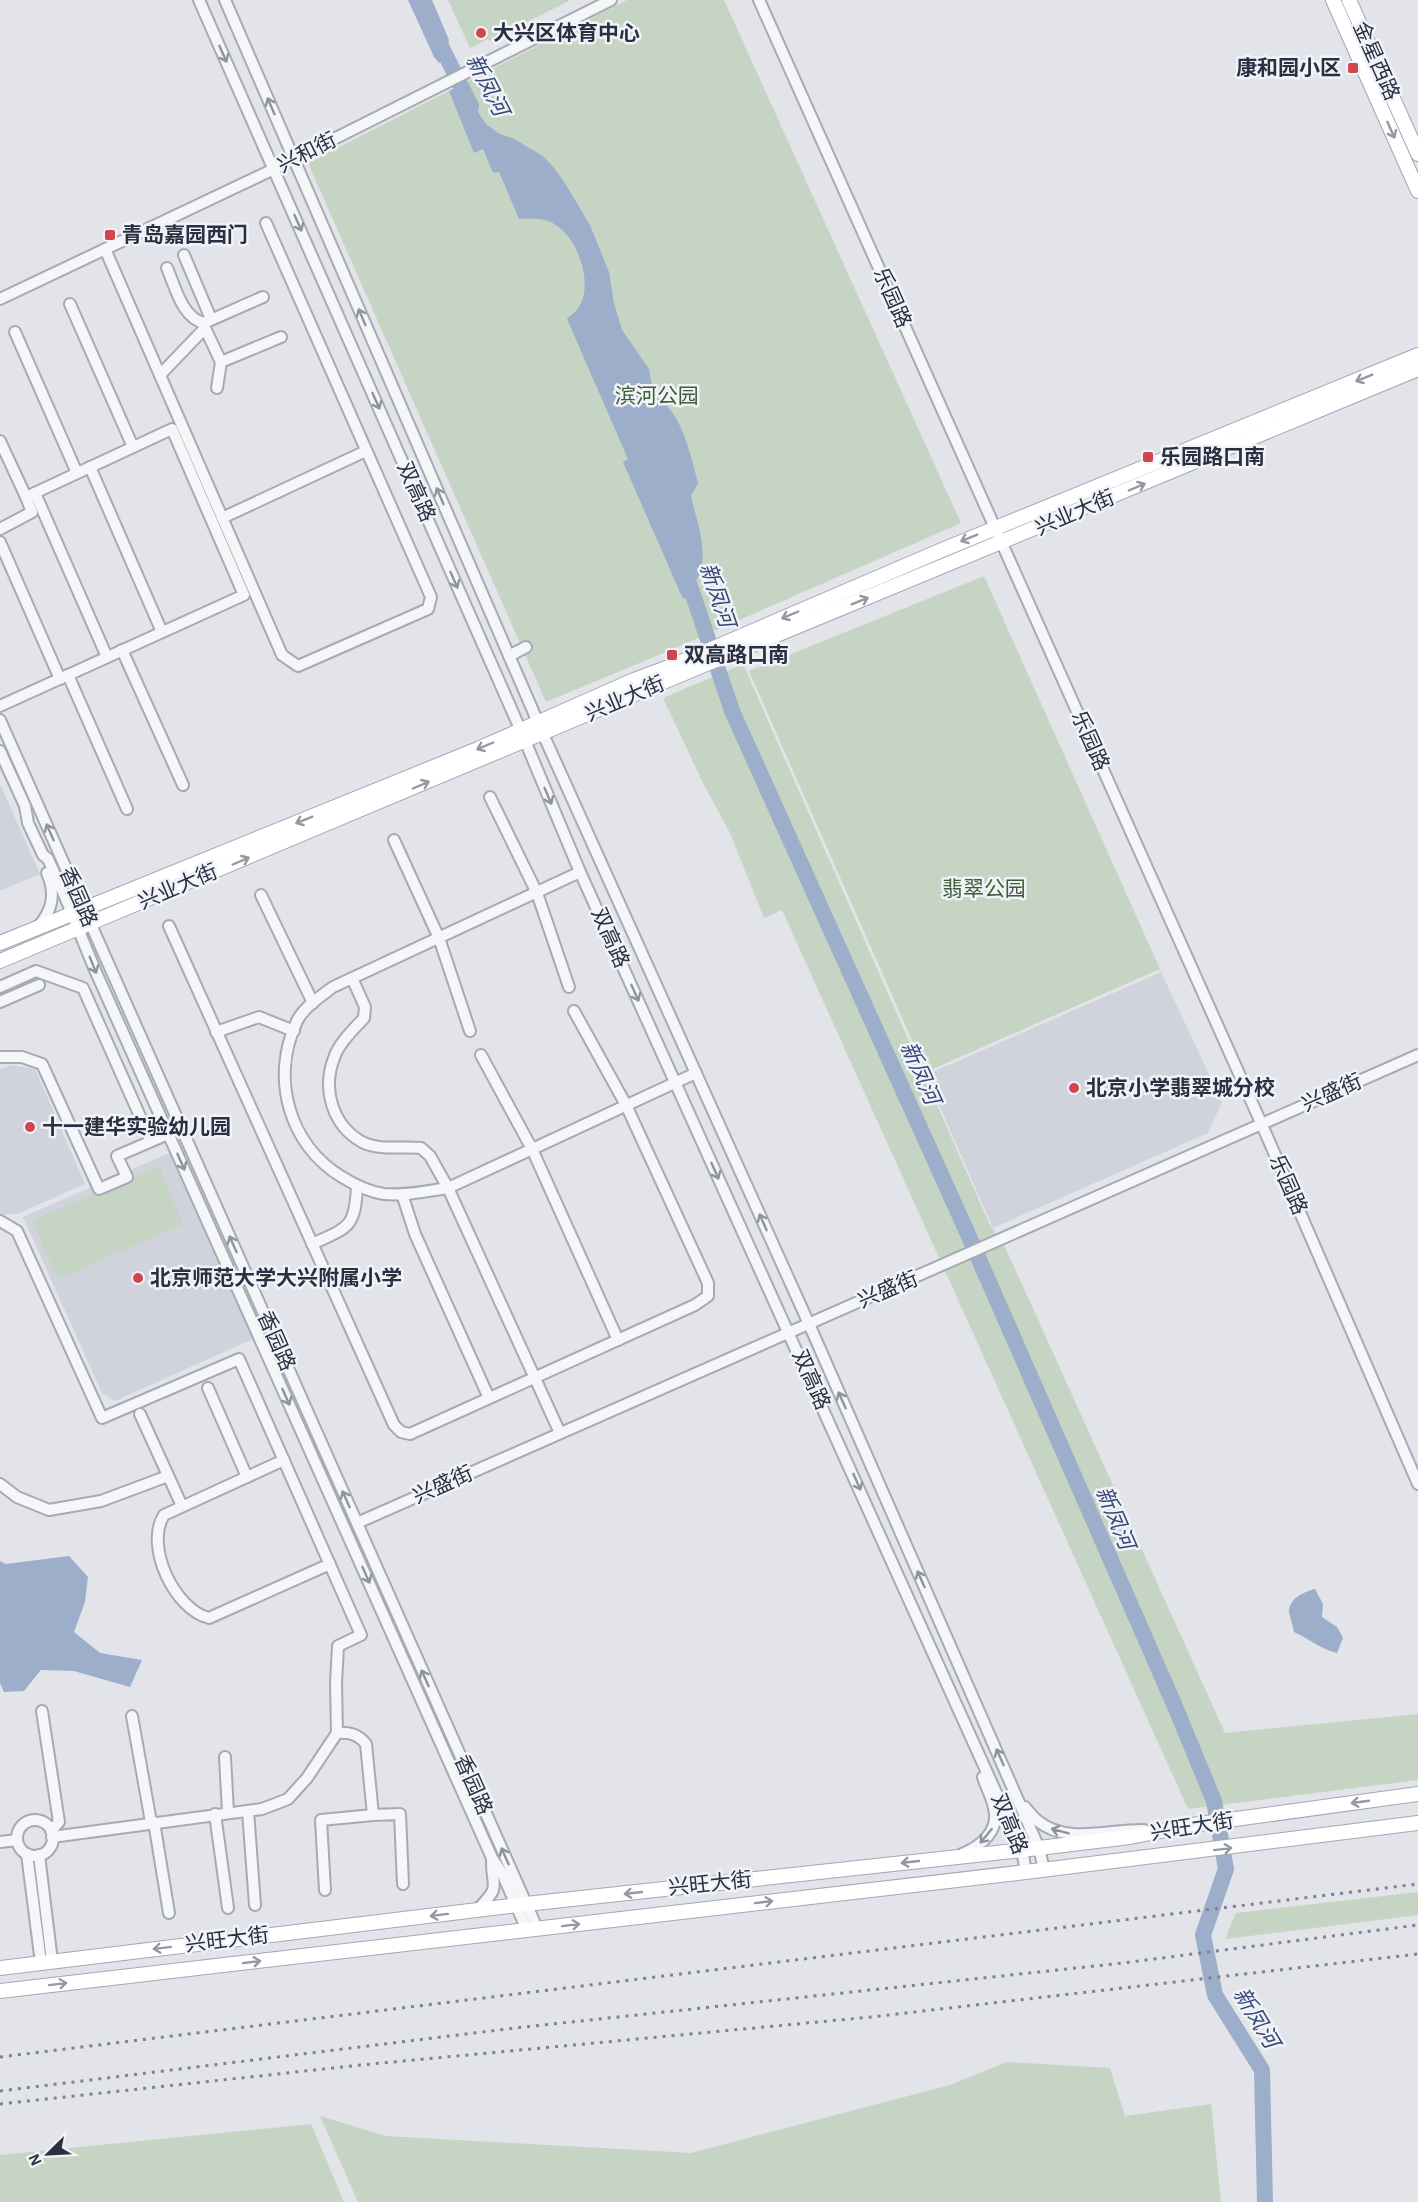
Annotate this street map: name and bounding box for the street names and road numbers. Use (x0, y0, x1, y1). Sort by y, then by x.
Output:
street label: 金星西路 (1349, 18, 1404, 104)
street label: 兴和街 (274, 128, 340, 177)
street label: 乐园路 (870, 265, 915, 331)
street label: 双高路 (394, 459, 439, 525)
street label: 兴业大街 (1032, 486, 1118, 539)
street label: 兴业大街 (582, 672, 668, 725)
street label: 乐园路 (1068, 708, 1113, 774)
street label: 兴业大街 (135, 860, 221, 913)
street label: 香园路 (56, 864, 101, 930)
street label: 双高路 (588, 905, 633, 971)
street label: 兴盛街 (1299, 1070, 1365, 1115)
street label: 乐园路 (1266, 1152, 1311, 1218)
street label: 兴盛街 (855, 1267, 921, 1312)
street label: 香园路 (254, 1308, 299, 1374)
street label: 双高路 (789, 1347, 834, 1413)
street label: 兴盛街 (410, 1462, 476, 1507)
street label: 香园路 (451, 1752, 496, 1818)
street label: 双高路 (987, 1790, 1031, 1857)
street label: 兴旺大街 (1149, 1809, 1235, 1844)
street label: 兴旺大街 (667, 1868, 753, 1899)
street label: 兴旺大街 (184, 1923, 270, 1956)

